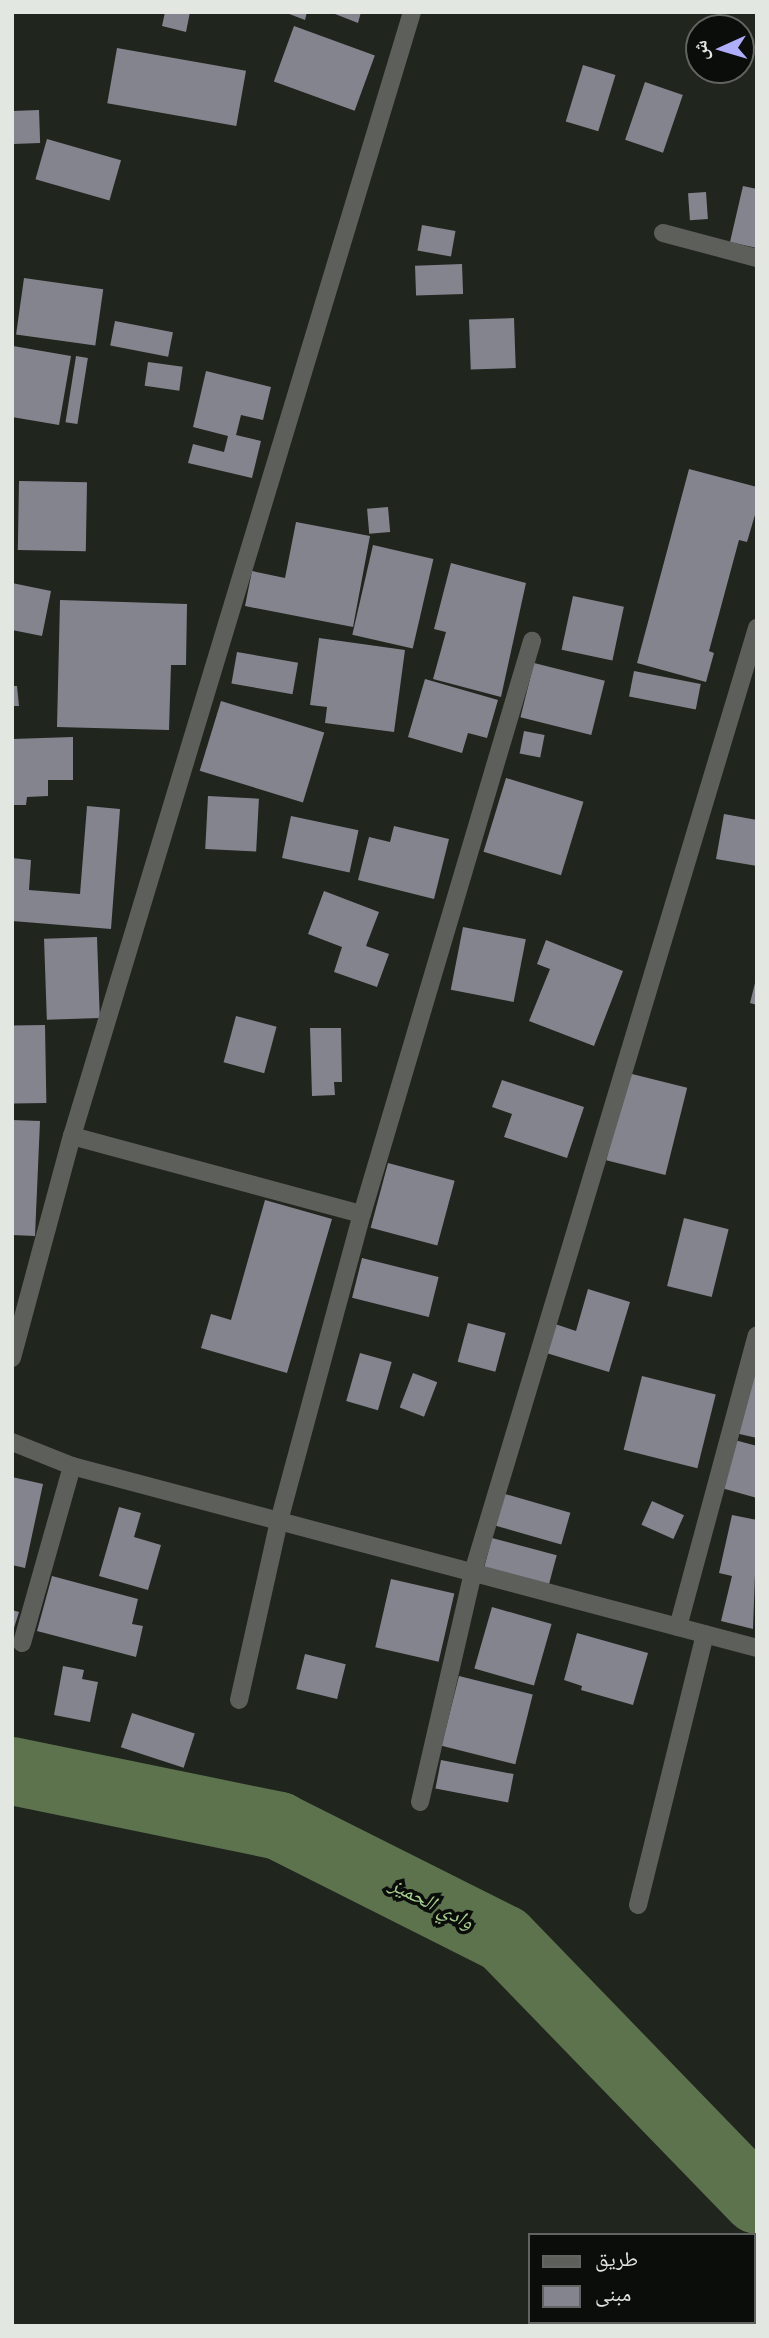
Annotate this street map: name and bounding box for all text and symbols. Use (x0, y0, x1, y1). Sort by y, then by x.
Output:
north arrow (685, 14, 755, 84)
text: ش (687, 39, 714, 61)
water label: وادي الحميز (386, 1871, 478, 1935)
legend (528, 2233, 755, 2324)
text: طريق (595, 2245, 638, 2273)
text: مبنى (595, 2280, 631, 2308)

